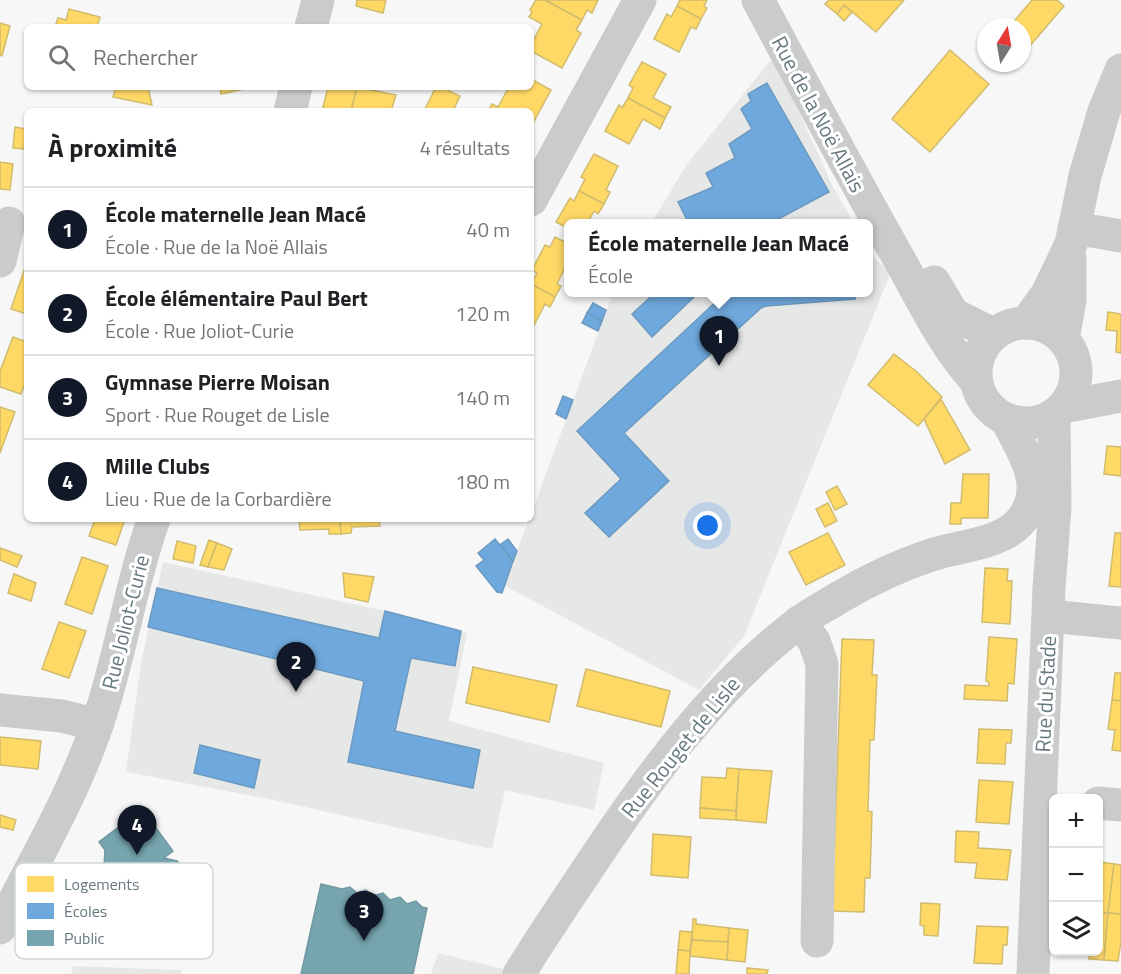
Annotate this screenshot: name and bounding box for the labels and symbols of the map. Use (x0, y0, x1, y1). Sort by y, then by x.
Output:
north arrow (977, 18, 1031, 72)
street label: Rue de la Noë Allais (764, 30, 874, 198)
pin: 1 (700, 316, 738, 366)
your location (693, 511, 722, 540)
street label: Rue Joliot-Curie (93, 551, 157, 693)
street label: Rue du Stade (1026, 635, 1064, 753)
pin: 2 (276, 642, 316, 692)
street label: Rue Rouget de Lisle (613, 669, 747, 825)
pin: 4 (118, 806, 156, 855)
legend (15, 863, 213, 959)
text: Logements (64, 872, 139, 896)
pin: 3 (344, 892, 384, 941)
text: Écoles (64, 899, 107, 923)
text: Public (64, 926, 105, 950)

